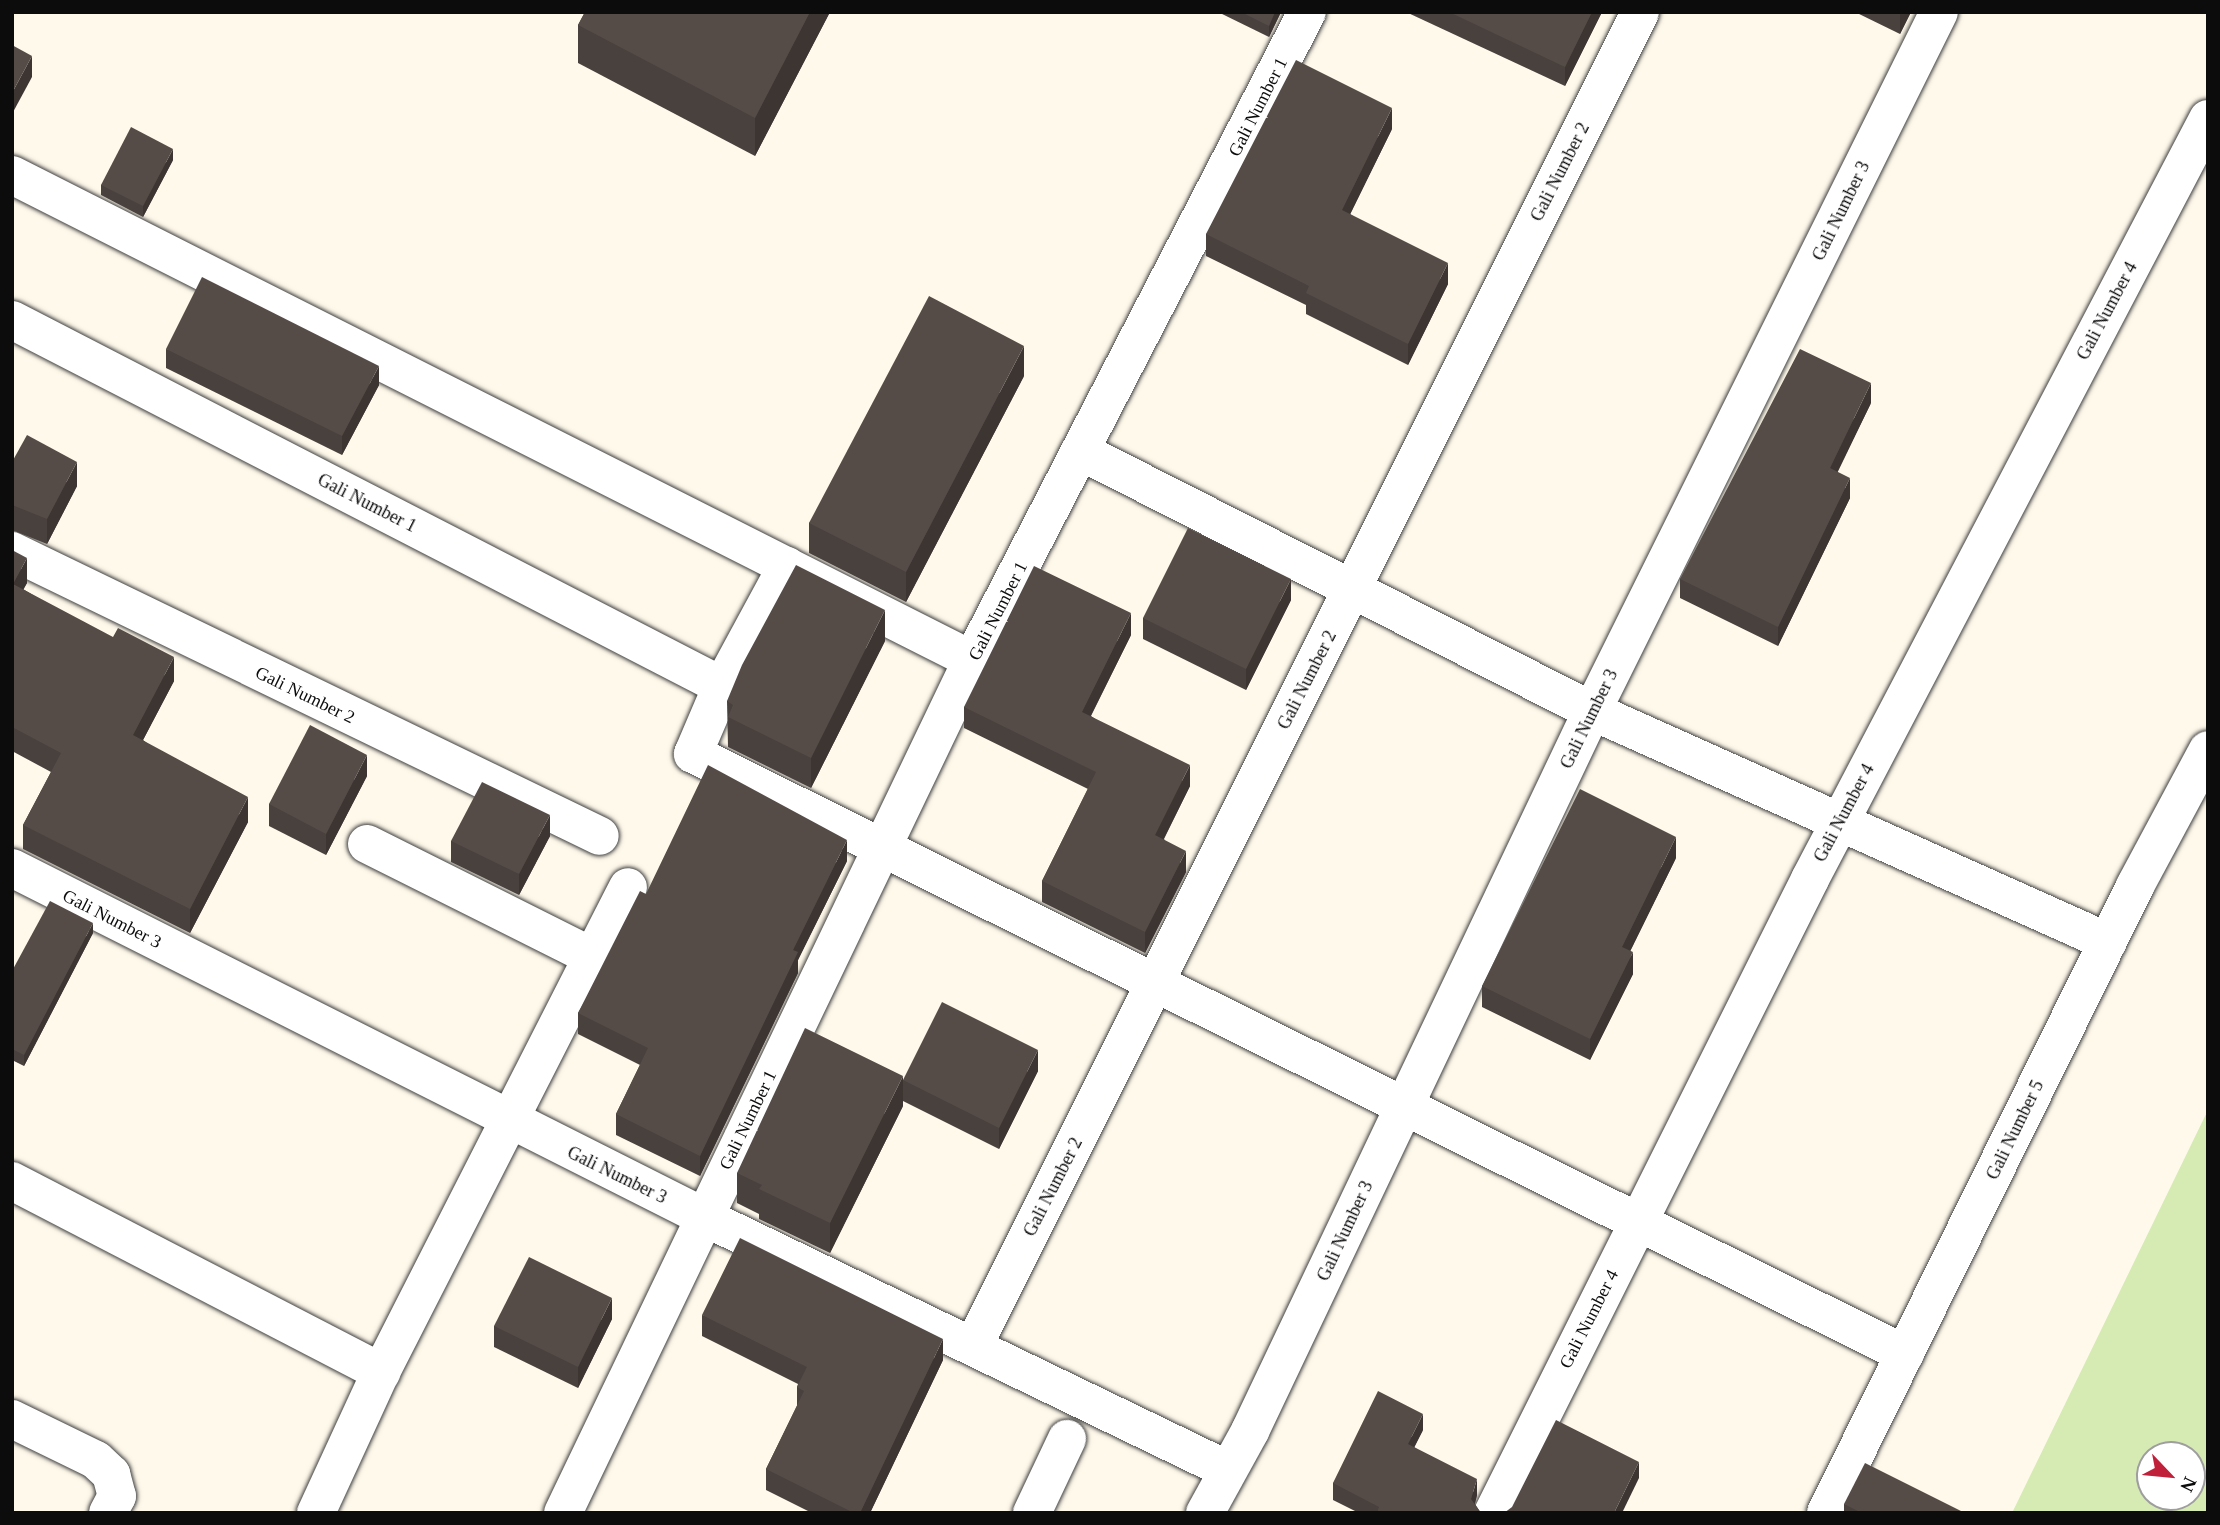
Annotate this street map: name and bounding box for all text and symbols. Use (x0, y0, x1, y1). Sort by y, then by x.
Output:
street label: Gali Number 1 (1224, 54, 1292, 160)
street label: Gali Number 2 (1526, 119, 1594, 225)
street label: Gali Number 3 (1808, 158, 1874, 264)
street label: Gali Number 4 (2072, 258, 2142, 364)
street label: Gali Number 1 (314, 469, 420, 537)
street label: Gali Number 1 (964, 558, 1032, 664)
street label: Gali Number 2 (1273, 627, 1341, 733)
street label: Gali Number 2 (252, 662, 358, 728)
street label: Gali Number 3 (1556, 666, 1622, 772)
street label: Gali Number 4 (1809, 760, 1879, 866)
street label: Gali Number 3 (59, 885, 165, 953)
street label: Gali Number 1 (715, 1067, 781, 1173)
street label: Gali Number 5 (1982, 1077, 2048, 1183)
street label: Gali Number 2 (1019, 1134, 1087, 1240)
street label: Gali Number 3 (564, 1142, 670, 1208)
street label: Gali Number 3 (1312, 1178, 1378, 1284)
street label: Gali Number 4 (1555, 1266, 1623, 1372)
north arrow (2136, 1441, 2206, 1511)
text: N (2176, 1474, 2201, 1495)

